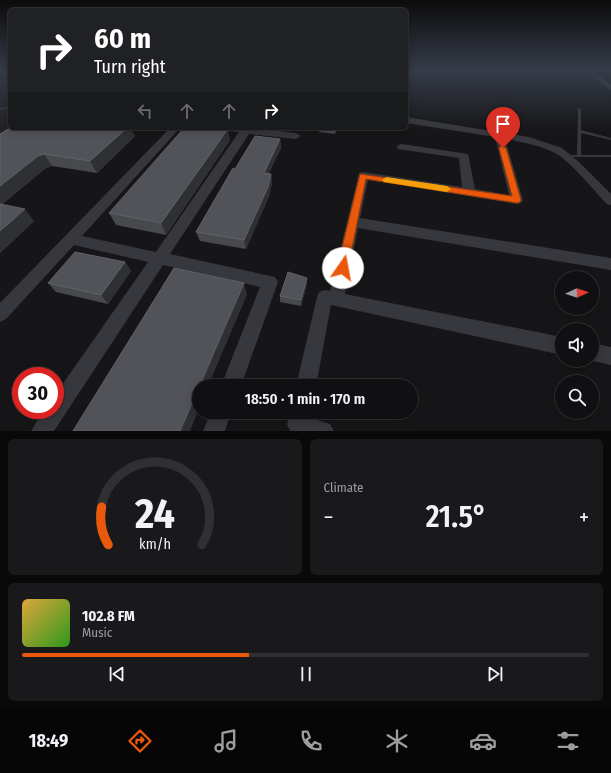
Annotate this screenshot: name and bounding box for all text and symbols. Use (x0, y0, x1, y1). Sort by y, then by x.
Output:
text: 60 m (94, 22, 151, 55)
icon: right (28, 24, 80, 76)
text: Turn right (94, 56, 166, 78)
icon: left (134, 100, 156, 122)
icon: ahead (176, 100, 198, 122)
icon: ahead (218, 100, 240, 122)
icon: right (260, 100, 282, 122)
pin (486, 107, 520, 148)
icon: arrive (492, 113, 514, 135)
position arrow (322, 247, 364, 289)
north arrow (555, 271, 599, 315)
map controls (555, 271, 599, 419)
button: sound (555, 323, 599, 367)
speed limit sign: 30 (12, 367, 64, 419)
button: search (555, 375, 599, 419)
text: 18:50 · 1 min · 170 m (245, 390, 365, 408)
text: Climate (324, 480, 364, 495)
text: 24 (134, 489, 175, 539)
text: 21.5° (426, 499, 487, 535)
text: − (324, 504, 333, 531)
text: + (579, 504, 589, 531)
text: km/h (139, 536, 171, 553)
text: 102.8 FM (82, 607, 135, 625)
text: Music (82, 625, 112, 640)
icon: previous (106, 663, 128, 685)
icon: pause (295, 663, 317, 685)
icon: next (484, 663, 506, 685)
icon: directions (126, 727, 154, 755)
icon: music (212, 727, 240, 755)
icon: phone (297, 727, 325, 755)
icon: climate (383, 727, 411, 755)
icon: car (469, 727, 497, 755)
icon: filters (554, 727, 582, 755)
text: 18:49 (29, 730, 68, 752)

